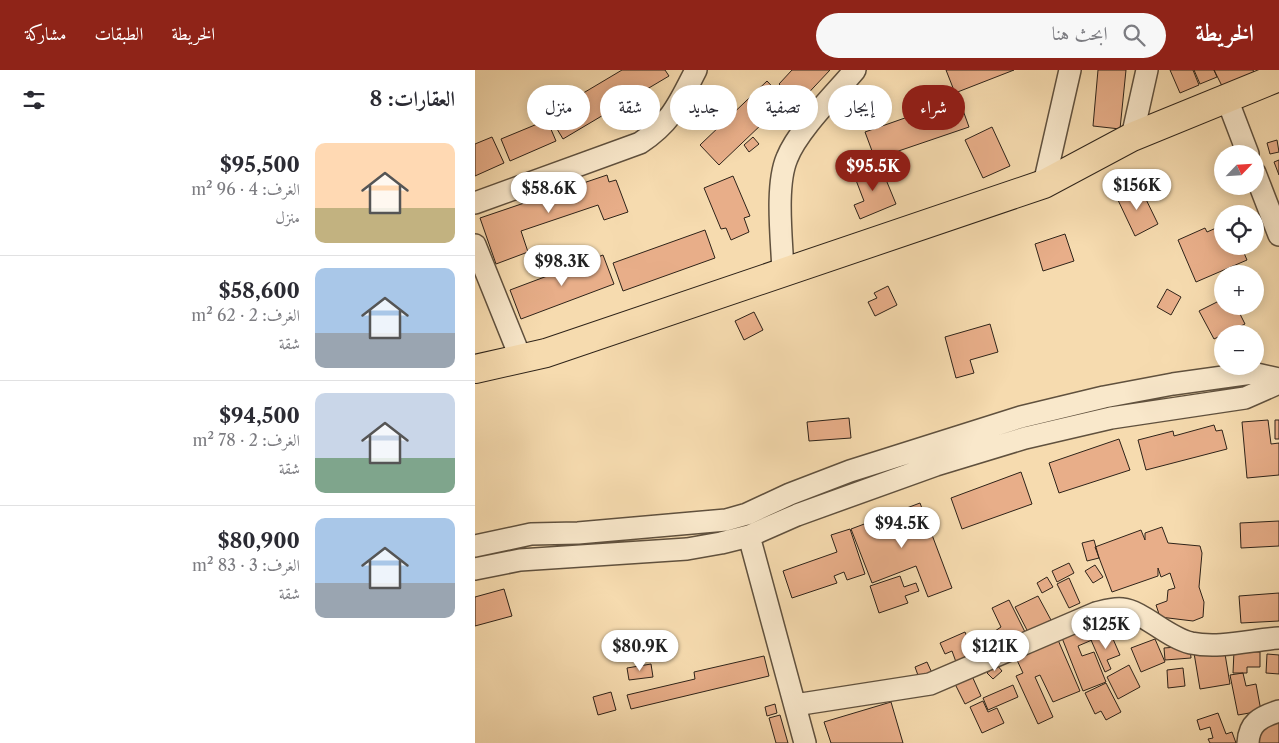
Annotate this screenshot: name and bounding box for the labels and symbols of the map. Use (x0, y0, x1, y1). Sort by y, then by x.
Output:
north arrow (1214, 145, 1264, 195)
pin: $95.5K (832, 150, 914, 192)
pin: $156K (1102, 168, 1172, 211)
pin: $58.6K (508, 172, 590, 214)
pin: $98.3K (521, 244, 603, 287)
pin: $94.5K (861, 506, 943, 549)
pin: $125K (1071, 608, 1141, 650)
pin: $80.9K (599, 630, 681, 672)
pin: $121K (960, 630, 1030, 672)

